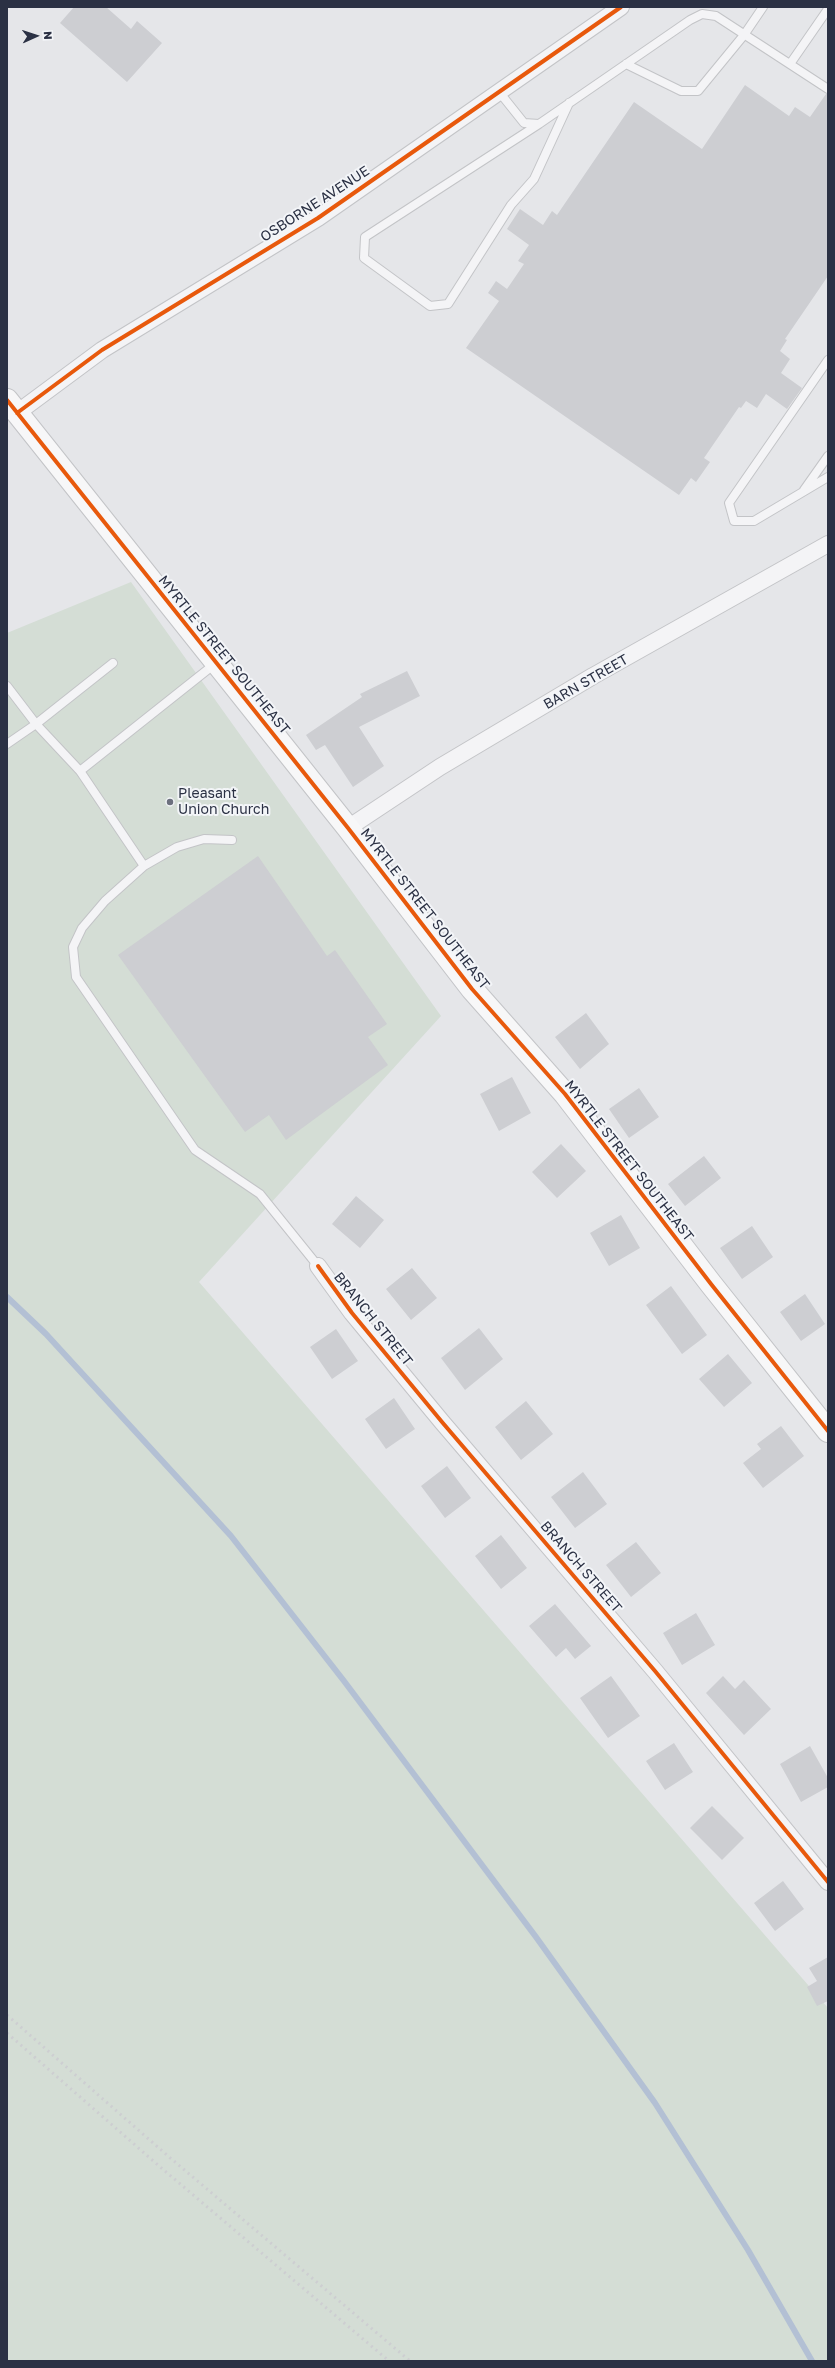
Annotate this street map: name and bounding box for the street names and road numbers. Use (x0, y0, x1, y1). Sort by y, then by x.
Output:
street label: OSBORNE AVENUE (257, 162, 373, 246)
street label: MYRTLE STREET SOUTHEAST (155, 572, 293, 738)
street label: BARN STREET (541, 651, 631, 713)
street label: MYRTLE STREET SOUTHEAST (357, 825, 493, 993)
street label: MYRTLE STREET SOUTHEAST (561, 1077, 697, 1245)
street label: BRANCH STREET (330, 1269, 416, 1369)
street label: BRANCH STREET (537, 1518, 625, 1616)

